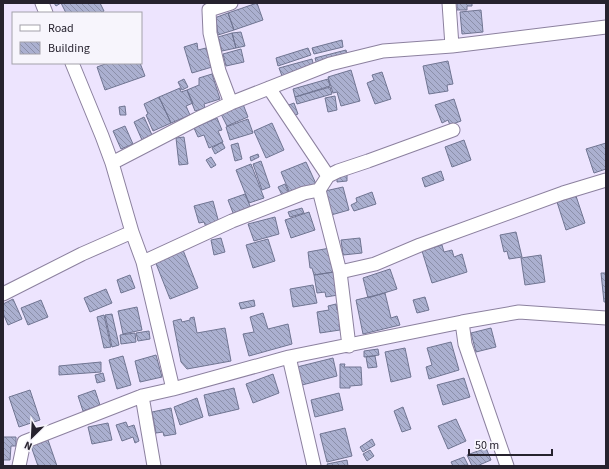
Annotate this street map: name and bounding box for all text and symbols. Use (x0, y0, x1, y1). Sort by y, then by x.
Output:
legend (12, 12, 142, 64)
text: Road (48, 20, 74, 37)
text: Building (48, 40, 90, 57)
north arrow (12, 417, 52, 457)
scale bar (469, 431, 552, 457)
text: N (22, 437, 35, 454)
text: 50 m (475, 437, 499, 454)

